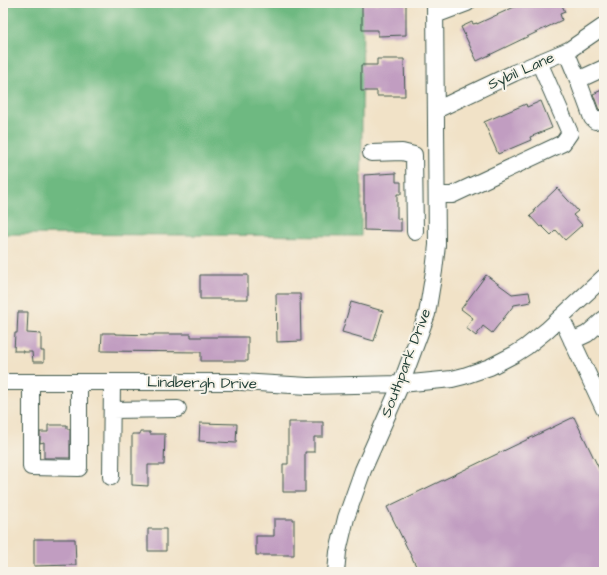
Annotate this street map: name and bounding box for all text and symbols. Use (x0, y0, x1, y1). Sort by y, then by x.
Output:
street label: Sybil Lane (484, 47, 558, 96)
street label: Southpark Drive (376, 306, 436, 420)
street label: Lindbergh Drive (147, 372, 257, 395)

